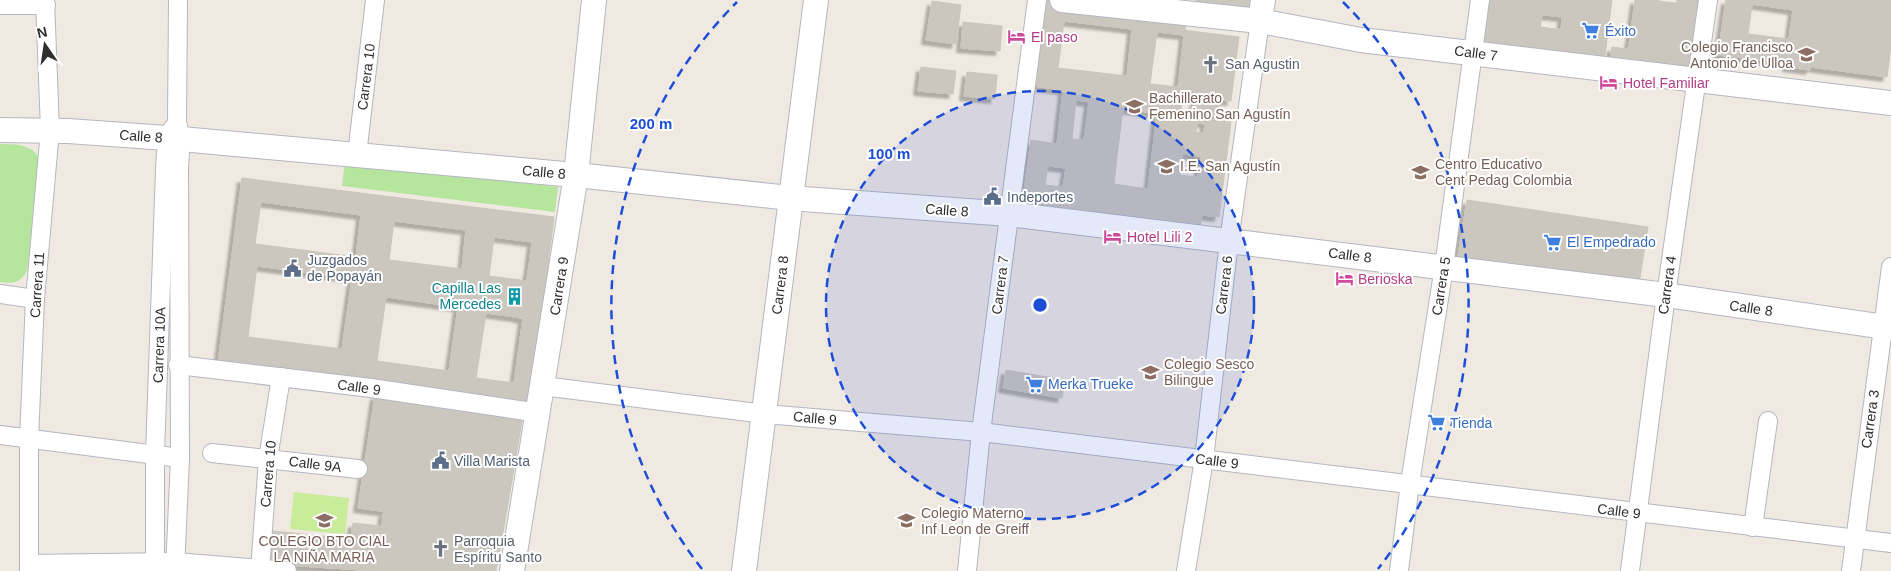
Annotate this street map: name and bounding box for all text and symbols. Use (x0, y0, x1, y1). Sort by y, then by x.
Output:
north arrow (20, 20, 70, 70)
supermarket icon: Éxito (1581, 21, 1601, 41)
text: N (35, 23, 49, 41)
place label: Éxito (1605, 23, 1636, 39)
hotel icon: El paso (1007, 27, 1027, 47)
place label: El paso (1031, 29, 1078, 45)
place label: Colegio Francisco Antonio de Ulloa (1681, 39, 1793, 71)
street label: Calle 7 (1453, 42, 1499, 64)
street label: Carrera 10 (354, 43, 378, 111)
school or university icon: Colegio Francisco Antonio de Ulloa (1797, 45, 1817, 65)
church icon: San Agustin (1201, 54, 1221, 74)
place label: San Agustin (1225, 56, 1300, 72)
hotel icon: Hotel Familiar (1599, 73, 1619, 93)
place label: Hotel Familiar (1623, 75, 1710, 91)
place label: Bachillerato Femenino San Agustín (1149, 90, 1291, 122)
school or university icon: Bachillerato Femenino San Agustín (1125, 96, 1145, 116)
text: 200 m (630, 115, 672, 132)
street label: Calle 8 (119, 126, 164, 146)
text: 100 m (868, 145, 910, 162)
school or university icon: I.E. San Agustín (1156, 156, 1176, 176)
place label: Centro Educativo Cent Pedag Colombia (1435, 156, 1572, 188)
place label: I.E. San Agustín (1180, 158, 1280, 174)
street label: Calle 8 (522, 162, 567, 182)
school or university icon: Centro Educativo Cent Pedag Colombia (1411, 162, 1431, 182)
public building icon: Indeportes (983, 187, 1003, 207)
place label: Indeportes (1007, 189, 1073, 205)
street label: Calle 8 (925, 200, 970, 220)
hotel icon: Hotel Lili 2 (1103, 227, 1123, 247)
place label: Hotel Lili 2 (1127, 229, 1193, 245)
supermarket icon: El Empedrado (1543, 232, 1563, 252)
place label: El Empedrado (1567, 234, 1656, 250)
street label: Calle 8 (1327, 244, 1373, 266)
street label: Carrera 11 (27, 251, 47, 318)
place label: Juzgados de Popayán (307, 252, 382, 284)
street label: Carrera 8 (768, 254, 792, 315)
street label: Carrera 7 (988, 254, 1012, 315)
street label: Carrera 6 (1212, 254, 1236, 315)
street label: Carrera 4 (1655, 254, 1679, 315)
street label: Carrera 9 (546, 255, 572, 316)
street label: Carrera 5 (1428, 255, 1454, 316)
public building icon: Juzgados de Popayán (283, 258, 303, 278)
hotel icon: Berioska (1334, 269, 1354, 289)
place label: Berioska (1358, 271, 1413, 287)
place label: Capilla Las Mercedes (432, 280, 501, 312)
building icon: Capilla Las Mercedes (505, 286, 525, 306)
centre of rings (1031, 296, 1049, 314)
street label: Calle 8 (1728, 297, 1774, 319)
street label: Carrera 10A (150, 306, 168, 383)
place label: Colegio Sesco Bilingue (1164, 356, 1254, 388)
school or university icon: Colegio Sesco Bilingue (1140, 362, 1160, 382)
supermarket icon: Merka Trueke (1024, 374, 1044, 394)
street label: Calle 9 (336, 376, 382, 398)
place label: Merka Trueke (1048, 376, 1134, 392)
street label: Carrera 3 (1858, 388, 1882, 449)
street label: Calle 9 (793, 408, 838, 428)
supermarket icon: Tienda (1426, 413, 1446, 433)
place label: Tienda (1450, 415, 1493, 431)
street label: Carrera 10 (257, 440, 279, 508)
street label: Calle 9 (1194, 450, 1240, 472)
public building icon: Villa Marista (430, 451, 450, 471)
street label: Calle 9A (288, 453, 343, 475)
place label: Villa Marista (454, 453, 530, 469)
street label: Calle 9 (1596, 500, 1642, 522)
place label: Colegio Materno Inf Leon de Greiff (921, 505, 1029, 537)
school or university icon: COLEGIO BTO CIAL LA NIÑA MARIA (314, 511, 334, 531)
school or university icon: Colegio Materno Inf Leon de Greiff (897, 511, 917, 531)
place label: COLEGIO BTO CIAL LA NIÑA MARIA (258, 533, 390, 565)
place label: Parroquia Espíritu Santo (454, 533, 542, 565)
church icon: Parroquia Espíritu Santo (430, 539, 450, 559)

